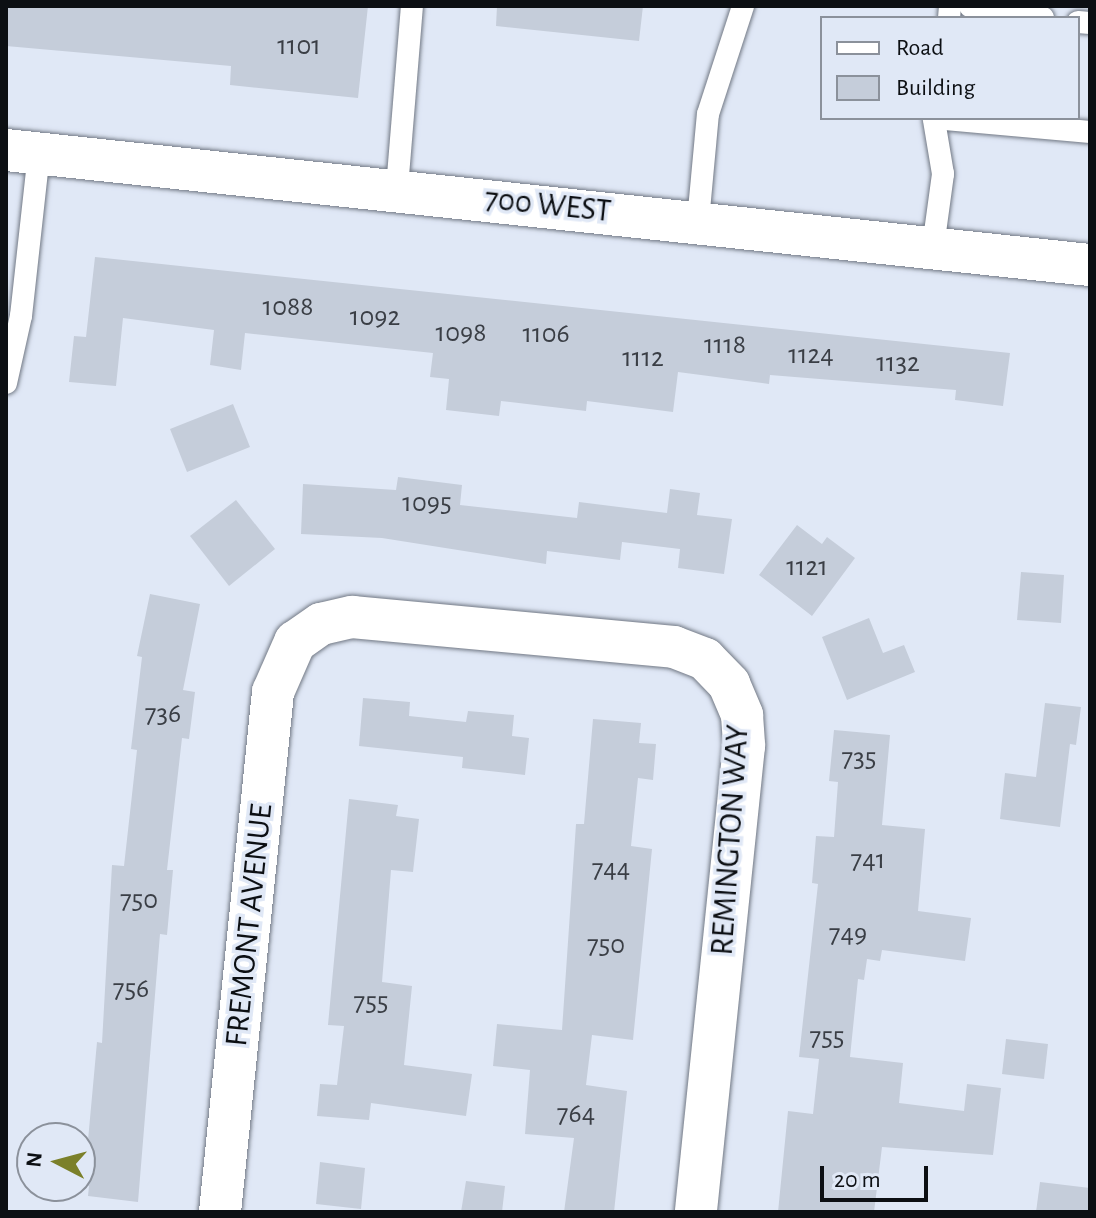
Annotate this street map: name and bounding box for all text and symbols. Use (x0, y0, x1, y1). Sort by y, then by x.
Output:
legend (820, 16, 1080, 120)
house number: 1101 (277, 29, 321, 63)
text: Road (896, 36, 944, 60)
text: Building (896, 76, 975, 100)
street label: 700 WEST (483, 179, 613, 231)
house number: 1088 (263, 290, 313, 324)
house number: 1092 (350, 300, 400, 334)
house number: 1098 (436, 316, 486, 350)
house number: 1106 (522, 317, 570, 351)
house number: 1118 (704, 328, 746, 362)
house number: 1124 (788, 338, 834, 372)
house number: 1112 (622, 341, 664, 375)
house number: 1132 (876, 346, 920, 380)
house number: 1095 (402, 486, 452, 520)
house number: 1121 (786, 550, 828, 584)
house number: 736 (145, 697, 181, 731)
street label: REMINGTON WAY (703, 723, 757, 957)
house number: 735 (842, 741, 876, 775)
street label: FREMONT AVENUE (217, 802, 281, 1048)
house number: 741 (851, 843, 885, 877)
house number: 744 (592, 852, 630, 886)
house number: 750 (120, 883, 158, 917)
house number: 749 (829, 917, 867, 951)
house number: 750 (587, 928, 625, 962)
house number: 756 (113, 972, 149, 1006)
house number: 755 (353, 985, 389, 1019)
house number: 755 (809, 1020, 845, 1054)
house number: 764 (557, 1097, 595, 1131)
north arrow (16, 1122, 96, 1202)
scale bar (824, 1150, 932, 1200)
text: N (22, 1151, 46, 1168)
text: 20 m (834, 1168, 881, 1192)

